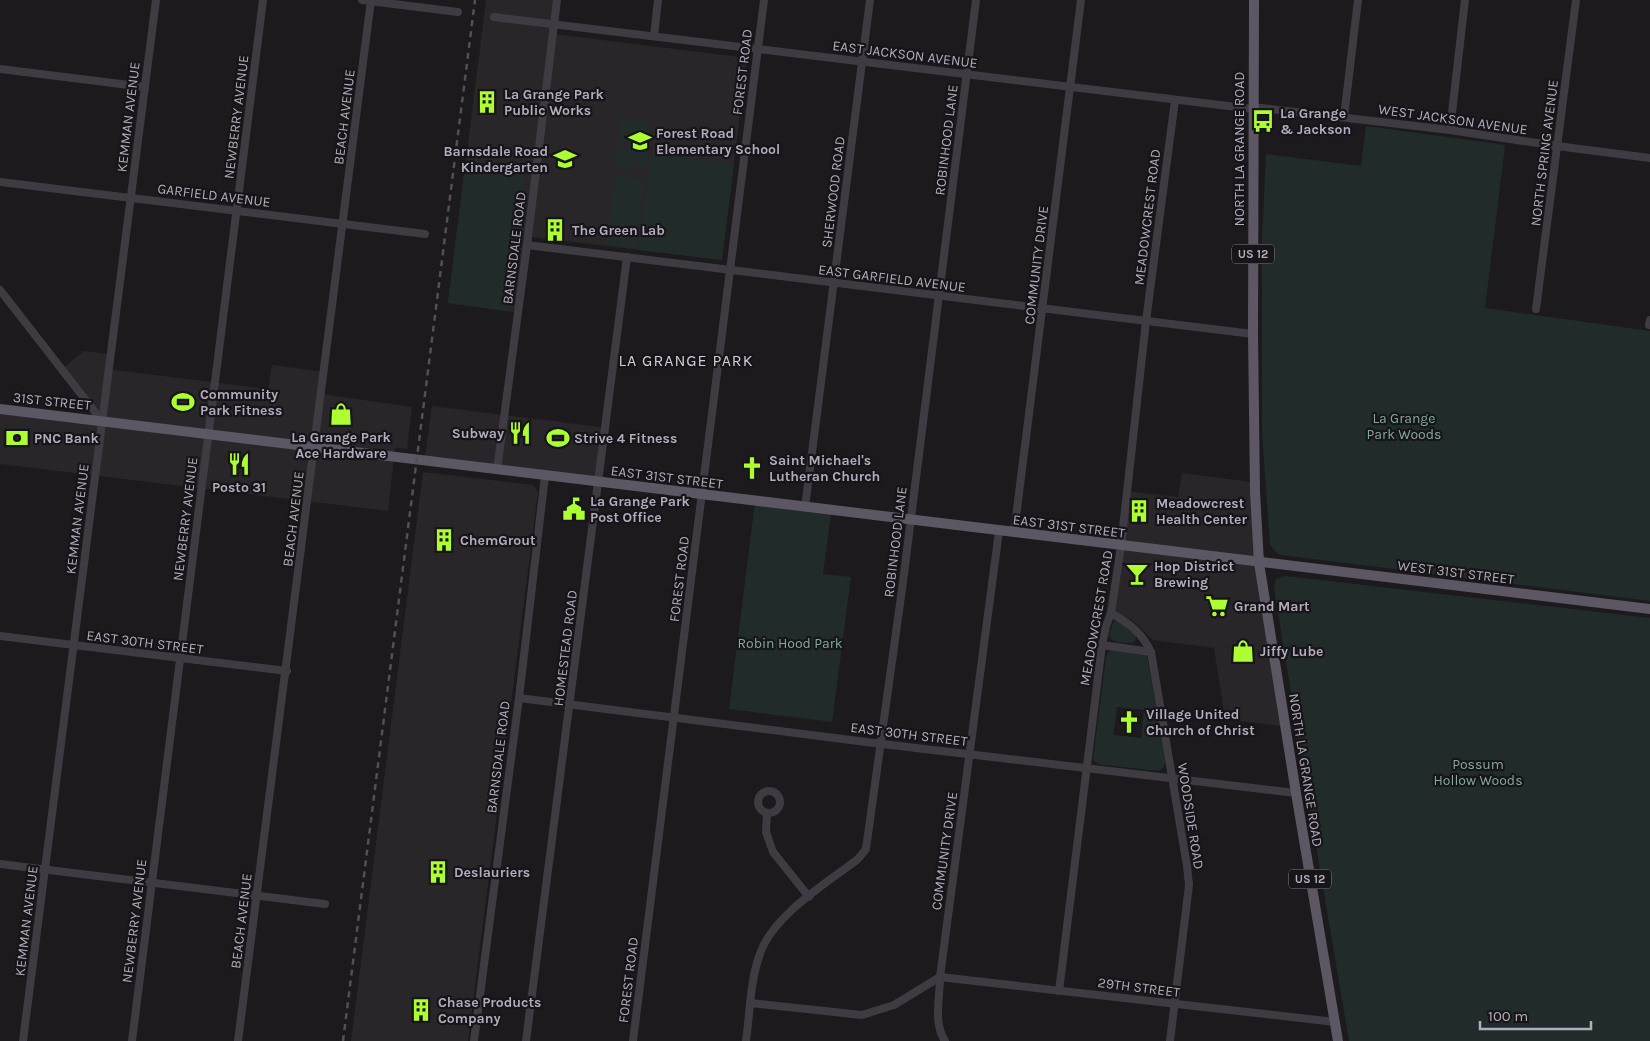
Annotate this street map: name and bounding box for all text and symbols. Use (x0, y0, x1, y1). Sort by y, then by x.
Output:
street label: FOREST ROAD (729, 28, 756, 116)
street label: EAST JACKSON AVENUE (832, 37, 978, 72)
street label: NEWBERRY AVENUE (220, 54, 253, 180)
street label: KEMMAN AVENUE (113, 61, 144, 173)
street label: BEACH AVENUE (330, 68, 359, 166)
street label: NORTH LA GRANGE ROAD (1231, 71, 1248, 227)
street label: NORTH SPRING AVENUE (1527, 79, 1562, 227)
street label: ROBINHOOD LANE (931, 84, 962, 197)
place label: La Grange Park Public Works (504, 86, 604, 119)
building icon: La Grange Park Public Works (474, 89, 500, 115)
street label: WEST JACKSON AVENUE (1377, 101, 1529, 138)
place label: La Grange & Jackson (1280, 105, 1351, 138)
bus stop icon: La Grange & Jackson (1250, 108, 1276, 134)
place label: Forest Road Elementary School (656, 125, 780, 158)
school or university icon: Forest Road Elementary School (627, 128, 653, 154)
street label: SHERWOOD ROAD (818, 135, 849, 249)
place label: Barnsdale Road Kindergarten (443, 143, 548, 176)
school or university icon: Barnsdale Road Kindergarten (552, 146, 578, 172)
street label: MEADOWCREST ROAD (1131, 148, 1164, 286)
street label: GARFIELD AVENUE (156, 180, 271, 211)
street label: BARNSDALE ROAD (499, 191, 530, 305)
street label: COMMUNITY DRIVE (1021, 205, 1052, 325)
building icon: The Green Lab (542, 217, 568, 243)
place label: The Green Lab (572, 222, 665, 239)
road number: US 12 (1232, 244, 1274, 264)
street label: EAST GARFIELD AVENUE (817, 261, 967, 296)
district label: LA GRANGE PARK (619, 351, 753, 370)
place label: Community Park Fitness (200, 386, 282, 419)
street label: 31ST STREET (12, 389, 92, 414)
sports icon: Community Park Fitness (170, 389, 196, 415)
shop icon: La Grange Park Ace Hardware (328, 401, 354, 427)
park label: La Grange Park Woods (1367, 410, 1441, 443)
restaurant icon: Subway (507, 420, 533, 446)
bank icon: PNC Bank (4, 425, 30, 451)
place label: Subway (452, 425, 504, 442)
sports icon: Strive 4 Fitness (545, 425, 571, 451)
place label: La Grange Park Ace Hardware (291, 429, 392, 462)
place label: PNC Bank (34, 430, 100, 447)
place label: Strive 4 Fitness (574, 430, 677, 447)
restaurant icon: Posto 31 (226, 451, 252, 477)
place label: Saint Michael's Lutheran Church (769, 452, 880, 485)
church icon: Saint Michael's Lutheran Church (739, 455, 765, 481)
street label: NEWBERRY AVENUE (169, 456, 202, 582)
street label: EAST 31ST STREET (610, 462, 724, 493)
street label: KEMMAN AVENUE (62, 463, 93, 575)
street label: BEACH AVENUE (279, 470, 308, 568)
place label: Posto 31 (212, 479, 266, 496)
street label: ROBINHOOD LANE (880, 486, 911, 599)
place label: La Grange Park Post Office (590, 493, 690, 526)
place label: Meadowcrest Health Center (1156, 495, 1247, 528)
public building icon: La Grange Park Post Office (561, 496, 587, 522)
building icon: Meadowcrest Health Center (1126, 498, 1152, 524)
street label: EAST 31ST STREET (1012, 511, 1126, 542)
building icon: ChemGrout (431, 527, 457, 553)
place label: ChemGrout (460, 532, 536, 549)
street label: FOREST ROAD (666, 535, 693, 623)
street label: MEADOWCREST ROAD (1076, 549, 1117, 687)
street label: WEST 31ST STREET (1397, 557, 1515, 588)
place label: Hop District Brewing (1154, 558, 1234, 591)
bar icon: Hop District Brewing (1124, 561, 1150, 587)
street label: HOMESTEAD ROAD (550, 589, 581, 707)
supermarket icon: Grand Mart (1204, 593, 1230, 619)
place label: Grand Mart (1234, 598, 1310, 615)
street label: EAST 30TH STREET (85, 627, 204, 658)
park label: Robin Hood Park (737, 635, 843, 652)
shop icon: Jiffy Lube (1230, 638, 1256, 664)
place label: Jiffy Lube (1260, 643, 1323, 660)
street label: NORTH LA GRANGE ROAD (1285, 692, 1326, 848)
street label: BARNSDALE ROAD (483, 700, 514, 814)
place label: Village United Church of Christ (1146, 706, 1255, 739)
church icon: Village United Church of Christ (1116, 709, 1142, 735)
street label: EAST 30TH STREET (849, 719, 968, 750)
park label: Possum Hollow Woods (1434, 756, 1523, 789)
street label: WOODSIDE ROAD (1174, 762, 1207, 871)
street label: COMMUNITY DRIVE (928, 791, 961, 911)
street label: NEWBERRY AVENUE (118, 858, 151, 984)
building icon: Deslauriers (425, 859, 451, 885)
place label: Deslauriers (454, 864, 530, 881)
street label: KEMMAN AVENUE (11, 865, 42, 977)
road number: US 12 (1289, 870, 1331, 889)
street label: BEACH AVENUE (227, 872, 256, 970)
street label: FOREST ROAD (615, 936, 642, 1024)
street label: 29TH STREET (1097, 974, 1181, 1001)
place label: Chase Products Company (438, 994, 541, 1027)
building icon: Chase Products Company (408, 997, 434, 1023)
scale bar (1480, 998, 1591, 1030)
text: 100 m (1488, 1007, 1528, 1025)

